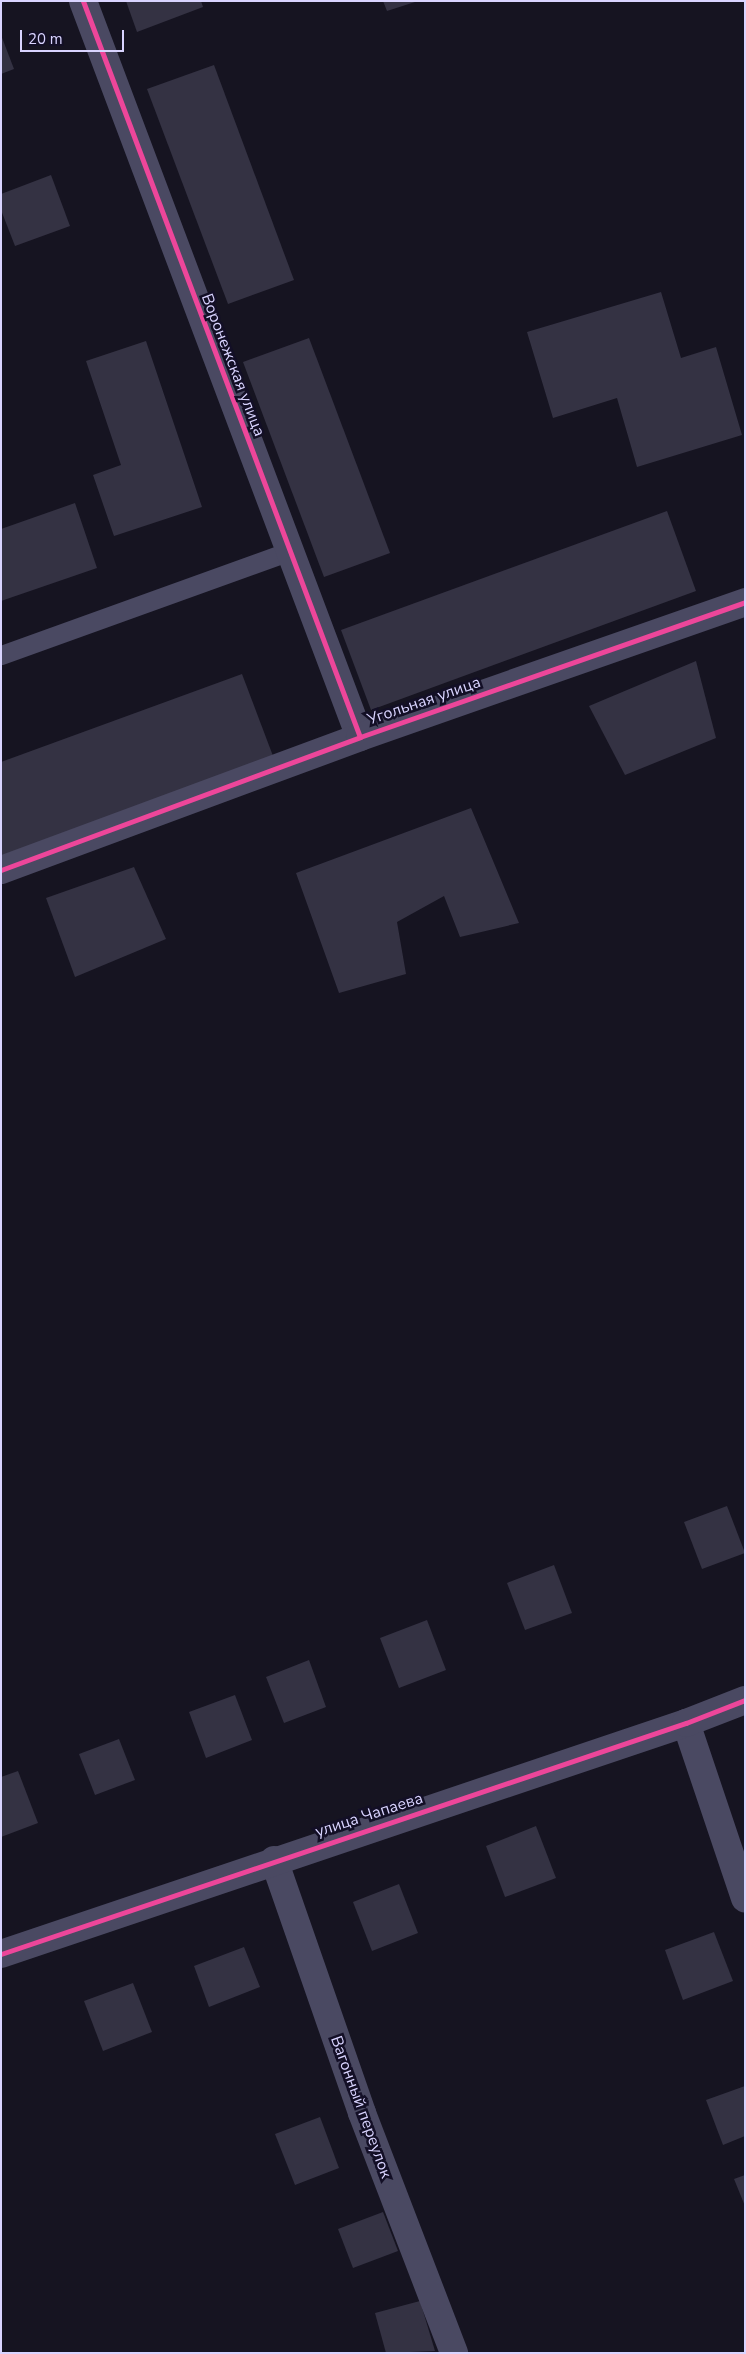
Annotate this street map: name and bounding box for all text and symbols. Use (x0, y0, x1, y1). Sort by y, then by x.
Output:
scale bar (22, 20, 126, 52)
text: 20 m (28, 29, 63, 49)
street label: Воронежская улица (197, 291, 269, 439)
street label: Угольная улица (365, 673, 483, 729)
street label: улица Чапаева (313, 1789, 425, 1841)
street label: Вагонный переулок (326, 2033, 396, 2181)

